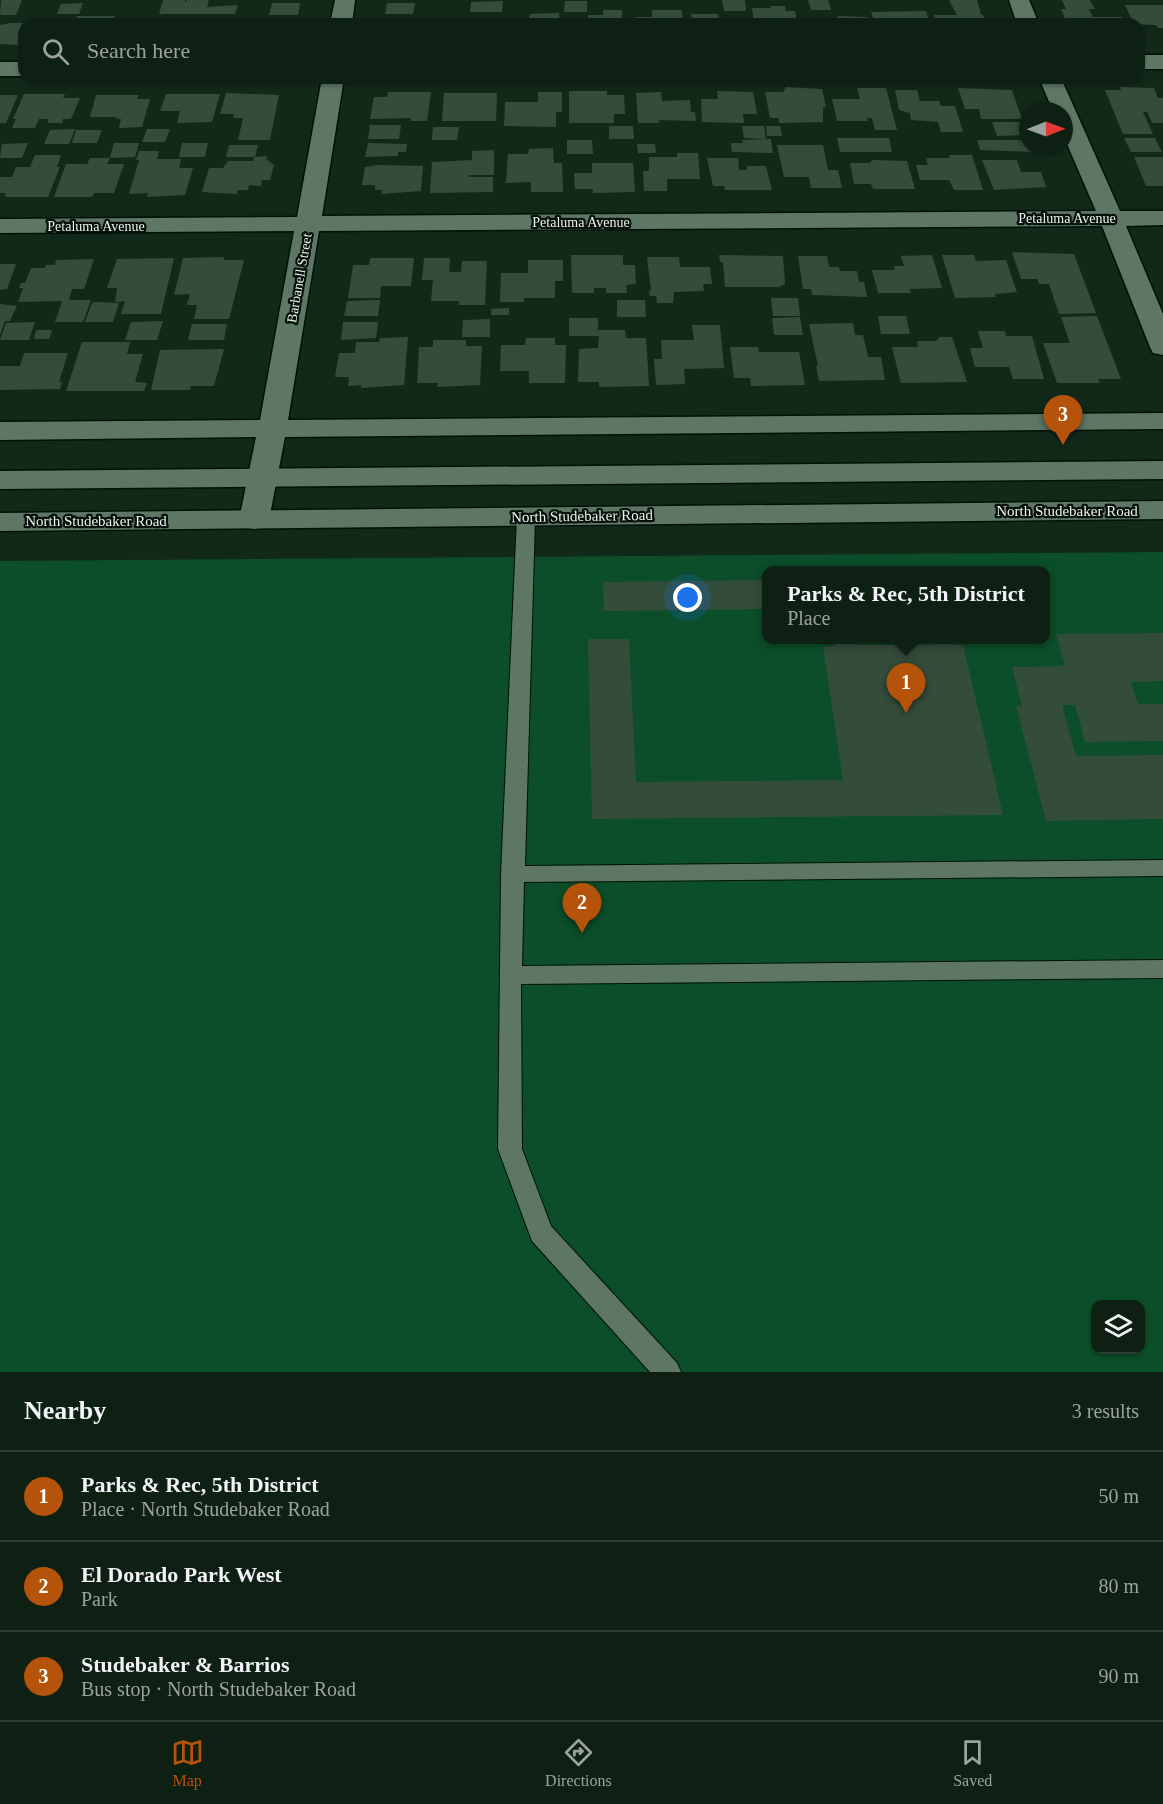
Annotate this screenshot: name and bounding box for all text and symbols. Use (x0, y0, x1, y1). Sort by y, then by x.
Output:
search box (18, 18, 1145, 84)
icon: search (39, 35, 72, 68)
text: Search here (87, 38, 190, 63)
north arrow (1019, 102, 1073, 156)
street label: Petaluma Avenue (1018, 211, 1116, 226)
street label: Petaluma Avenue (532, 215, 630, 230)
street label: Petaluma Avenue (47, 219, 145, 234)
street label: Barbanell Street (284, 232, 315, 324)
pin: 3 (1044, 396, 1082, 445)
street label: North Studebaker Road (996, 503, 1138, 519)
street label: North Studebaker Road (511, 507, 653, 525)
street label: North Studebaker Road (25, 513, 167, 529)
popup (762, 566, 1050, 644)
text: Parks & Rec, 5th District (787, 581, 1025, 606)
your location (673, 583, 702, 612)
text: Place (787, 607, 830, 629)
pin: 1 (886, 664, 926, 713)
pin: 2 (562, 884, 602, 933)
map controls (1091, 1300, 1145, 1354)
button: layers (1091, 1300, 1145, 1354)
text: Nearby (24, 1396, 106, 1425)
text: 3 results (1072, 1400, 1139, 1422)
text: Parks & Rec, 5th District (81, 1472, 319, 1497)
text: 1 (39, 1485, 49, 1507)
text: 50 m (1098, 1485, 1139, 1507)
text: Place · North Studebaker Road (81, 1498, 330, 1520)
text: El Dorado Park West (81, 1562, 282, 1587)
text: 2 (39, 1575, 49, 1597)
text: 80 m (1098, 1575, 1139, 1597)
text: Park (81, 1588, 118, 1610)
text: Studebaker & Barrios (81, 1652, 290, 1677)
text: 3 (39, 1665, 49, 1687)
text: 90 m (1098, 1665, 1139, 1687)
text: Bus stop · North Studebaker Road (81, 1678, 356, 1700)
tab: Map (171, 1736, 204, 1790)
tab: Directions (545, 1736, 612, 1790)
tab: Saved (953, 1736, 992, 1790)

